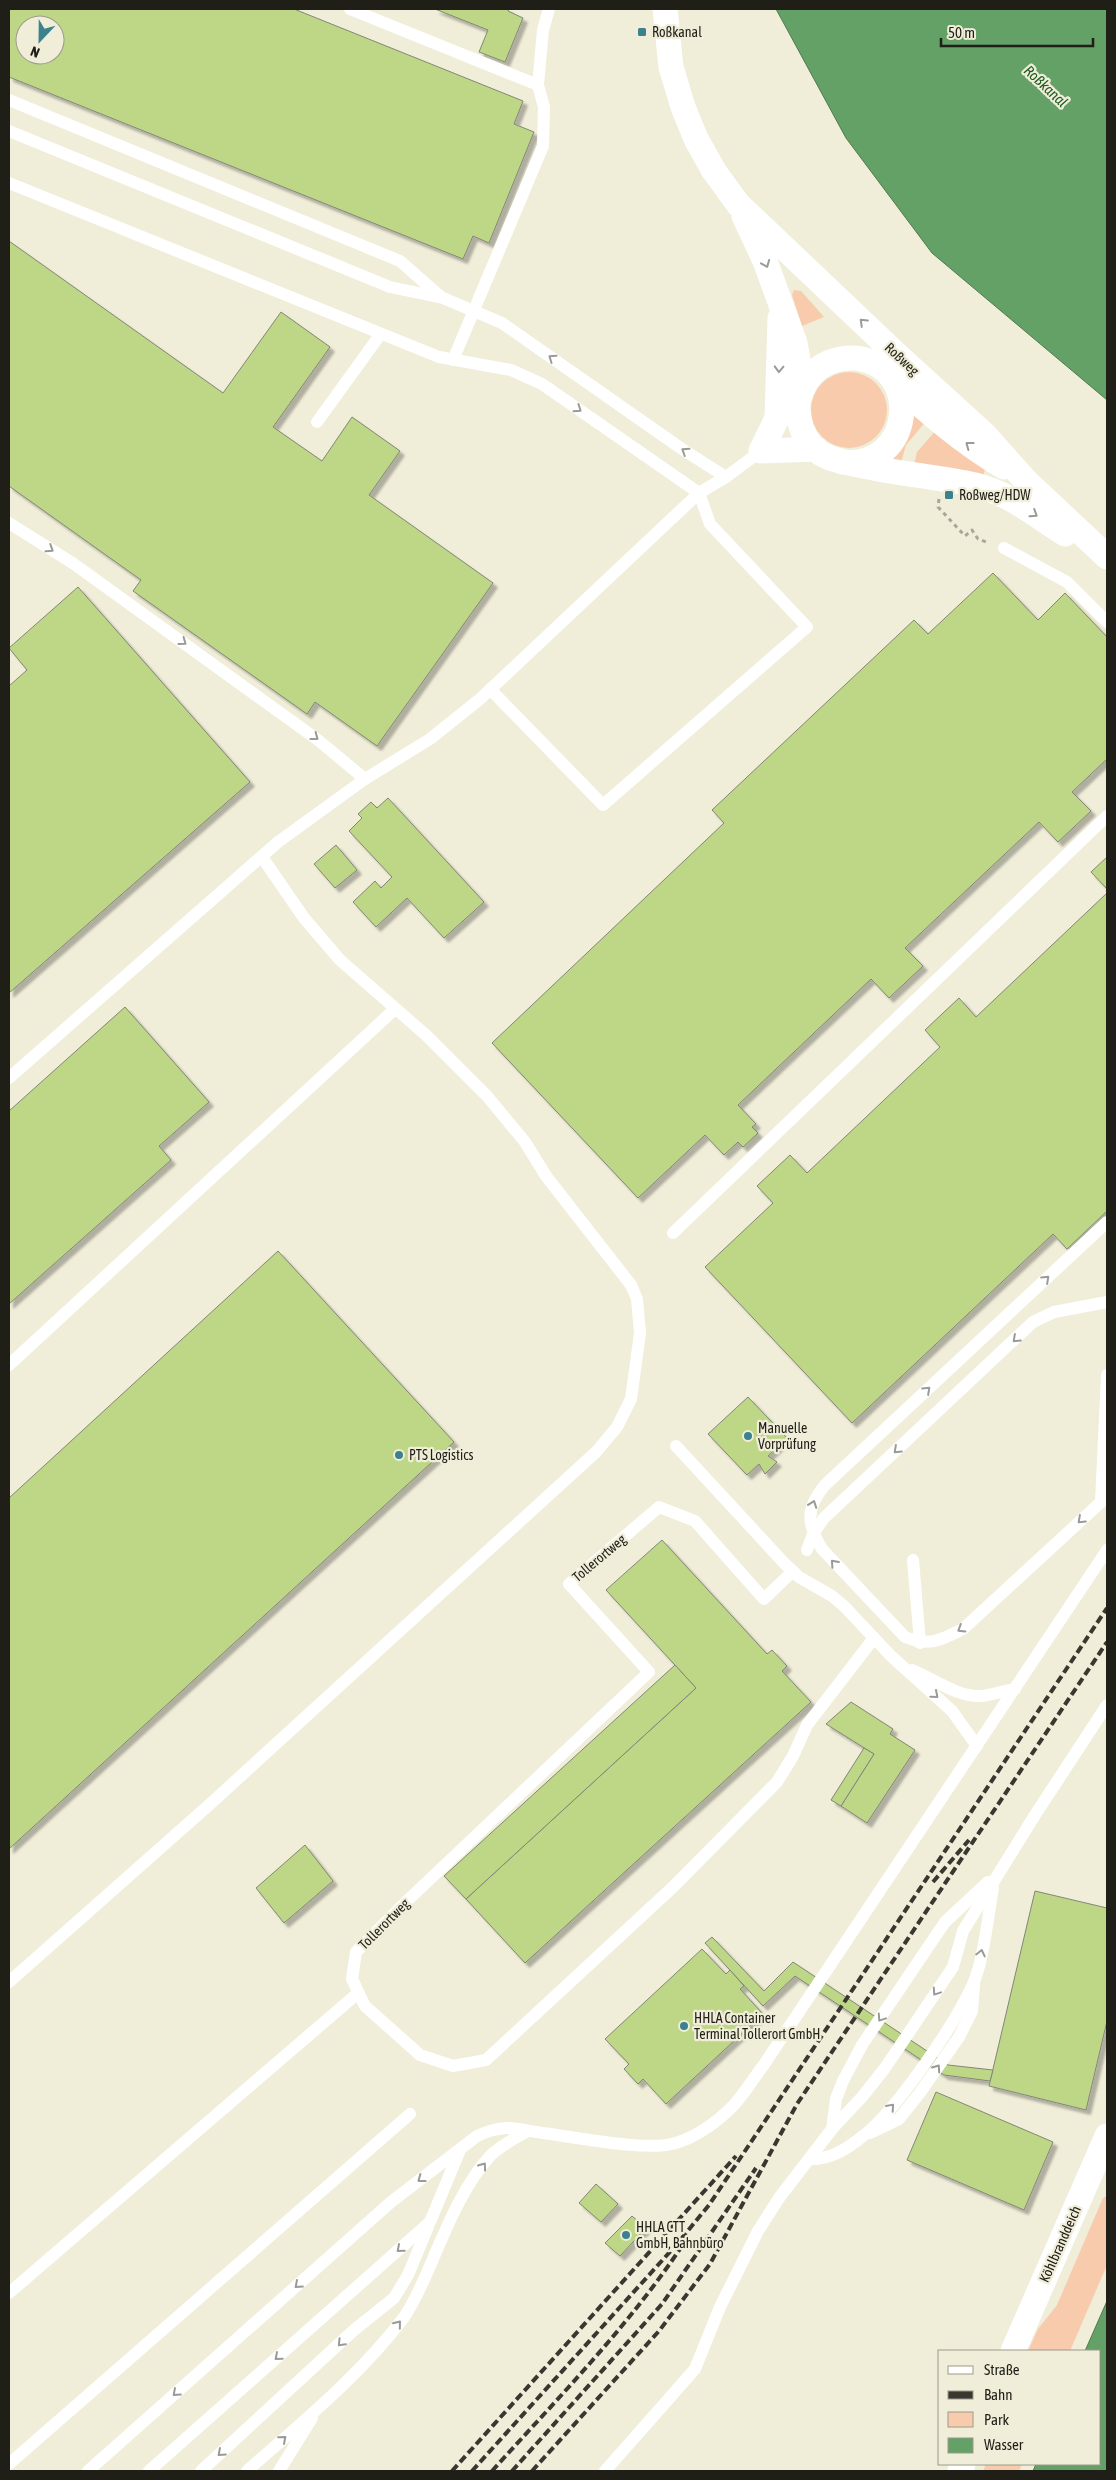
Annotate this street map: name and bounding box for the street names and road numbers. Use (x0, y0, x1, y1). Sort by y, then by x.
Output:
street label: Roßweg (882, 339, 922, 379)
street label: Tollerortweg (569, 1531, 629, 1585)
street label: Tollerortweg (355, 1895, 413, 1953)
street label: Köhlbranddeich (1036, 2203, 1084, 2285)

